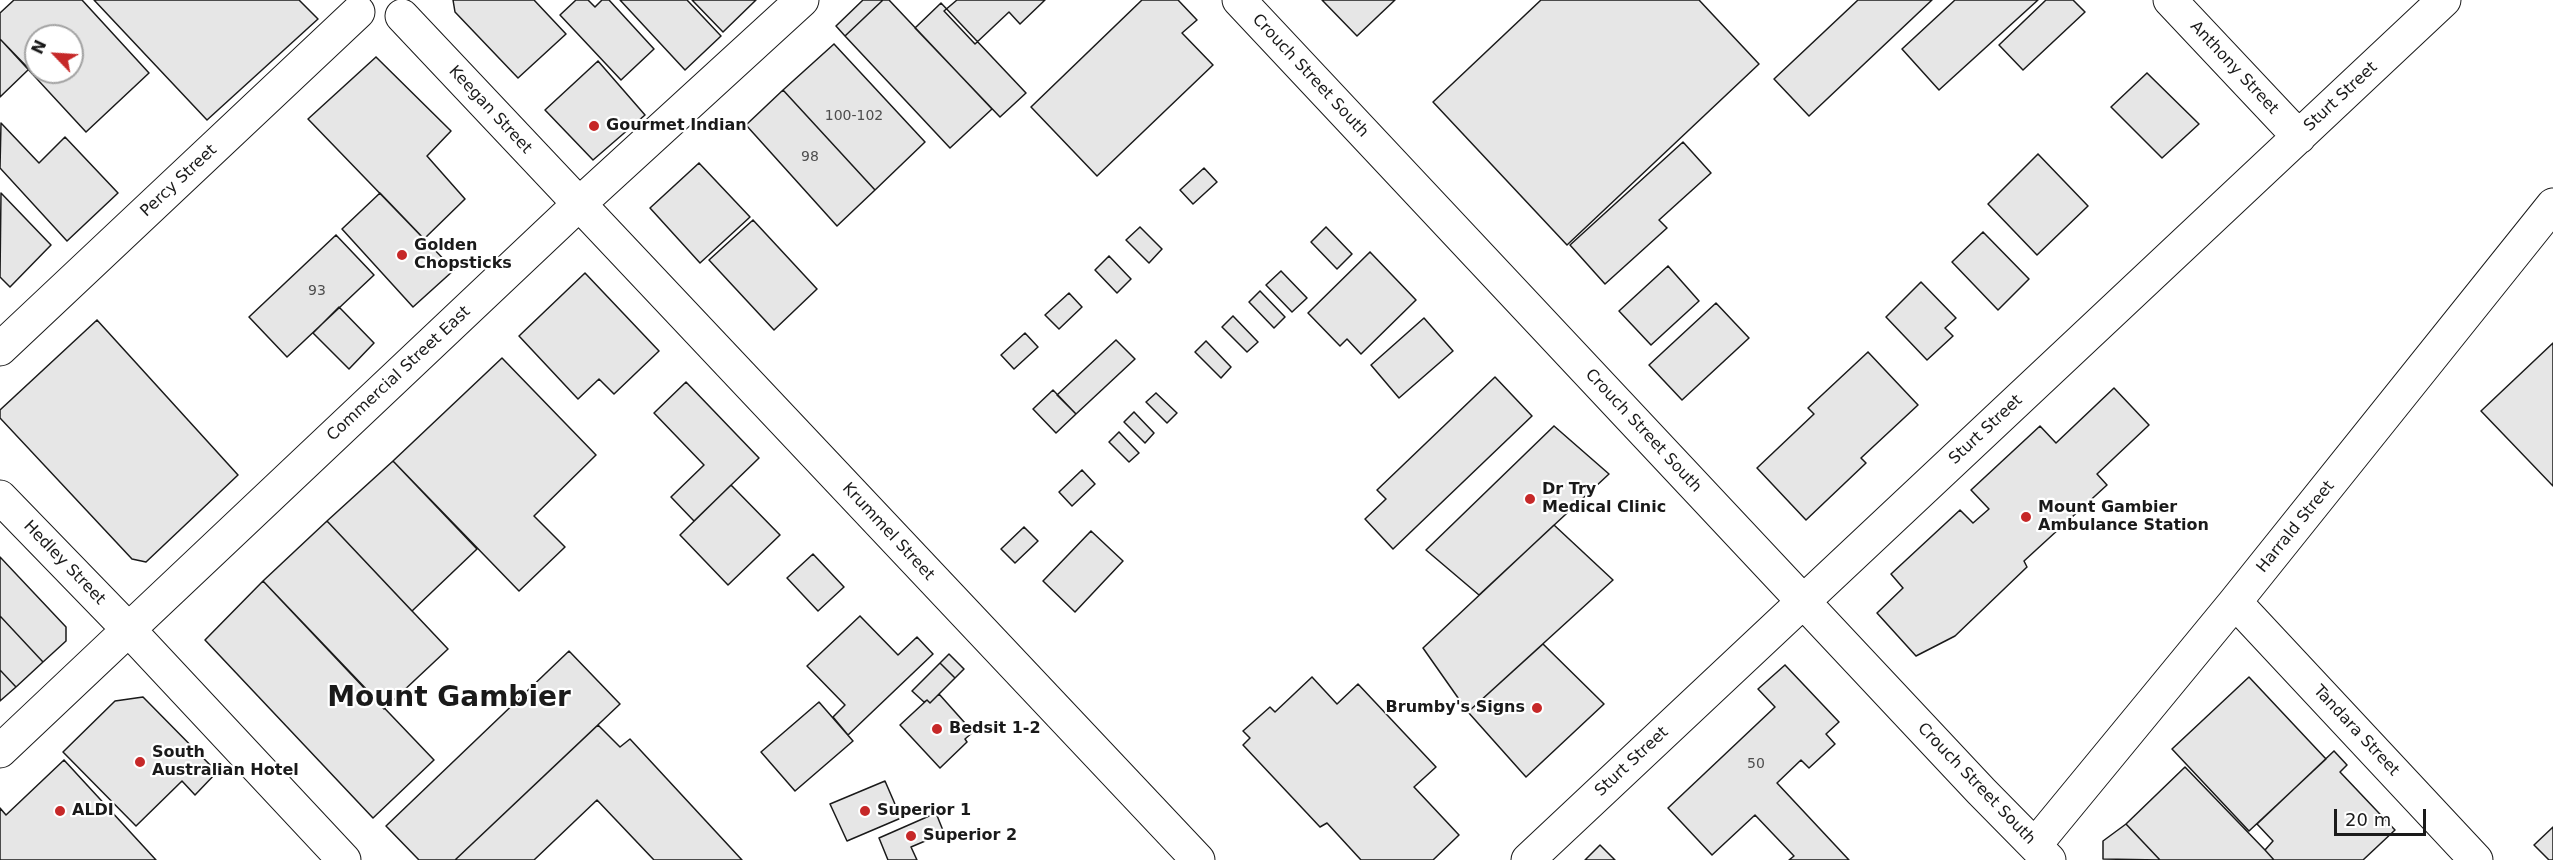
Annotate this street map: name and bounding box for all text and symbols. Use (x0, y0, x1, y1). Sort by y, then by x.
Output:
street label: Crouch Street South (1248, 10, 1372, 142)
street label: Anthony Street (2186, 17, 2282, 119)
north arrow (24, 24, 84, 84)
text: N (28, 37, 50, 57)
street label: Sturt Street (2300, 58, 2382, 136)
street label: Keegan Street (444, 62, 536, 158)
house number: 100-102 (825, 108, 883, 124)
place label: Gourmet Indian (606, 116, 747, 136)
marker: Gourmet Indian (587, 119, 601, 133)
street label: Percy Street (137, 141, 221, 221)
house number: 98 (801, 149, 819, 165)
place label: Golden Chopsticks (414, 236, 512, 274)
marker: Golden Chopsticks (395, 248, 409, 262)
house number: 93 (308, 283, 326, 299)
street label: Commercial Street East (323, 303, 475, 445)
street label: Crouch Street South (1581, 365, 1705, 497)
street label: Sturt Street (1945, 391, 2027, 469)
street label: Harrald Street (2253, 477, 2339, 577)
street label: Krummel Street (838, 479, 938, 585)
place label: Dr Try Medical Clinic (1542, 480, 1666, 518)
marker: Dr Try Medical Clinic (1523, 492, 1537, 506)
place label: Mount Gambier Ambulance Station (2038, 498, 2209, 536)
marker: Mount Gambier Ambulance Station (2019, 510, 2033, 524)
street label: Hedley Street (19, 517, 109, 609)
district label: Mount Gambier (327, 682, 571, 716)
street label: Tandara Street (2309, 682, 2403, 780)
place label: Brumby's Signs (1386, 698, 1525, 718)
marker: Brumby's Signs (1530, 701, 1544, 715)
place label: Bedsit 1-2 (949, 719, 1041, 739)
street label: Crouch Street South (1913, 719, 2039, 849)
marker: Bedsit 1-2 (930, 722, 944, 736)
street label: Sturt Street (1591, 723, 1673, 801)
place label: South Australian Hotel (152, 743, 299, 781)
marker: South Australian Hotel (133, 755, 147, 769)
house number: 50 (1747, 756, 1765, 772)
scale bar (2337, 797, 2428, 835)
place label: ALDI (72, 801, 114, 821)
place label: Superior 1 (877, 801, 971, 821)
marker: ALDI (53, 804, 67, 818)
marker: Superior 1 (858, 804, 872, 818)
text: 20 m (2345, 809, 2391, 830)
place label: Superior 2 (923, 826, 1017, 846)
marker: Superior 2 (904, 829, 918, 843)

